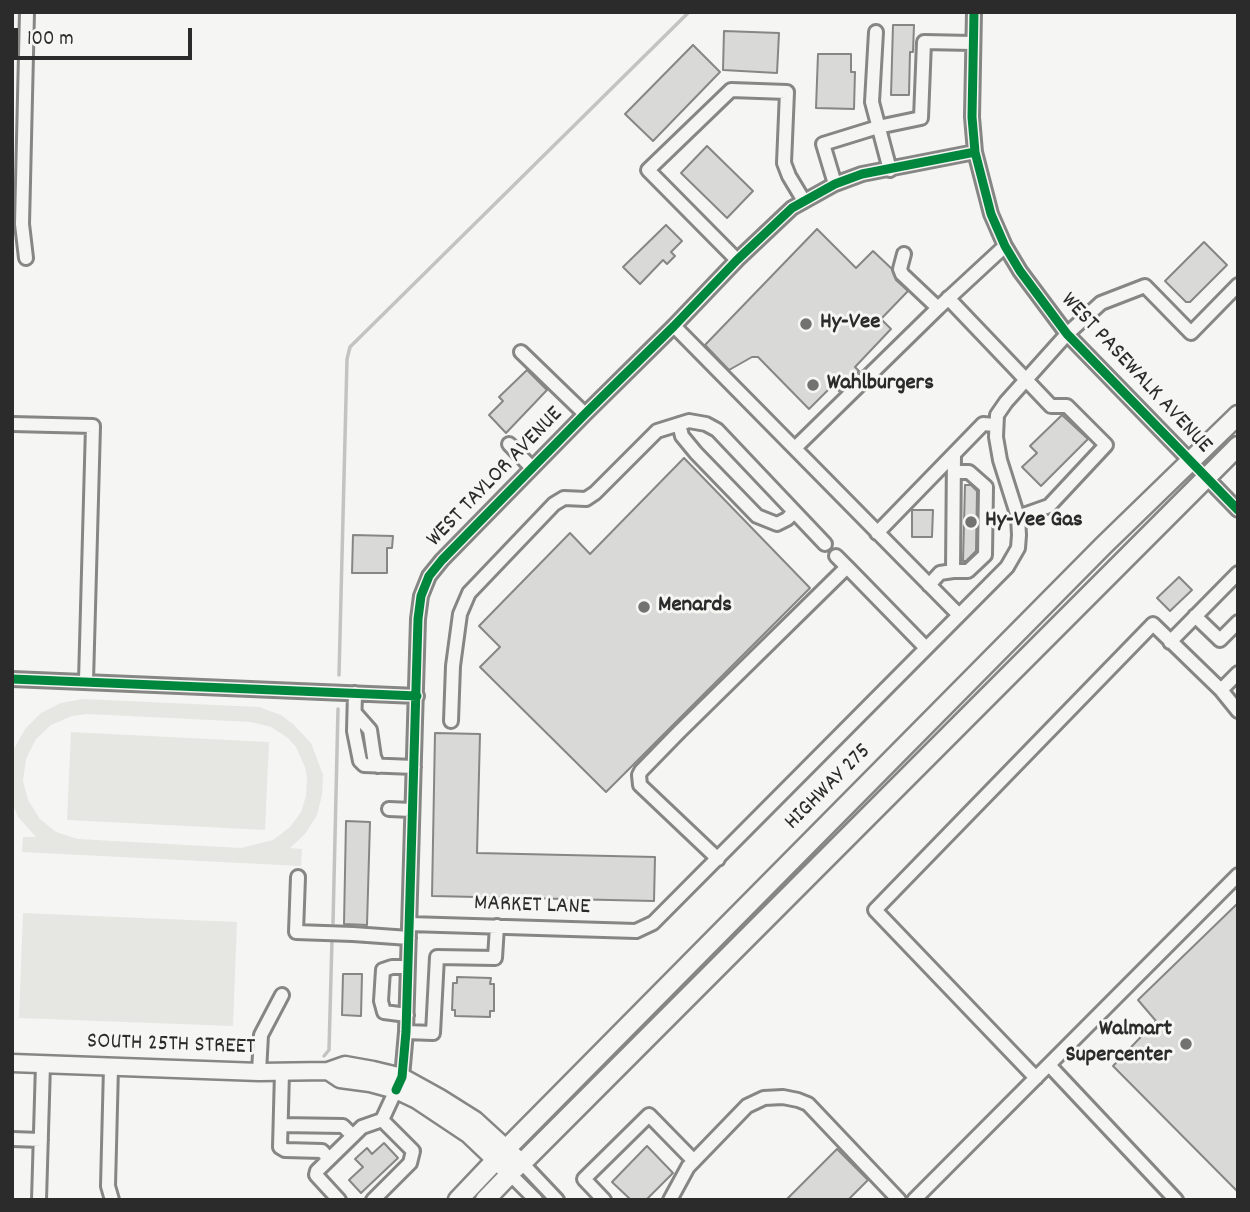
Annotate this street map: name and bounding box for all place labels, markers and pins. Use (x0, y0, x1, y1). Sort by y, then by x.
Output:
place label: Hy-Vee (820, 310, 880, 338)
marker: Hy-Vee (798, 316, 814, 332)
place label: Wahlburgers (827, 371, 934, 399)
marker: Wahlburgers (805, 377, 821, 393)
place label: Hy-Vee Gas (985, 508, 1083, 536)
marker: Hy-Vee Gas (963, 514, 979, 530)
place label: Menards (658, 593, 732, 621)
marker: Menards (636, 599, 652, 615)
place label: Walmart Supercenter (1066, 1017, 1172, 1071)
marker: Walmart Supercenter (1178, 1036, 1194, 1052)

